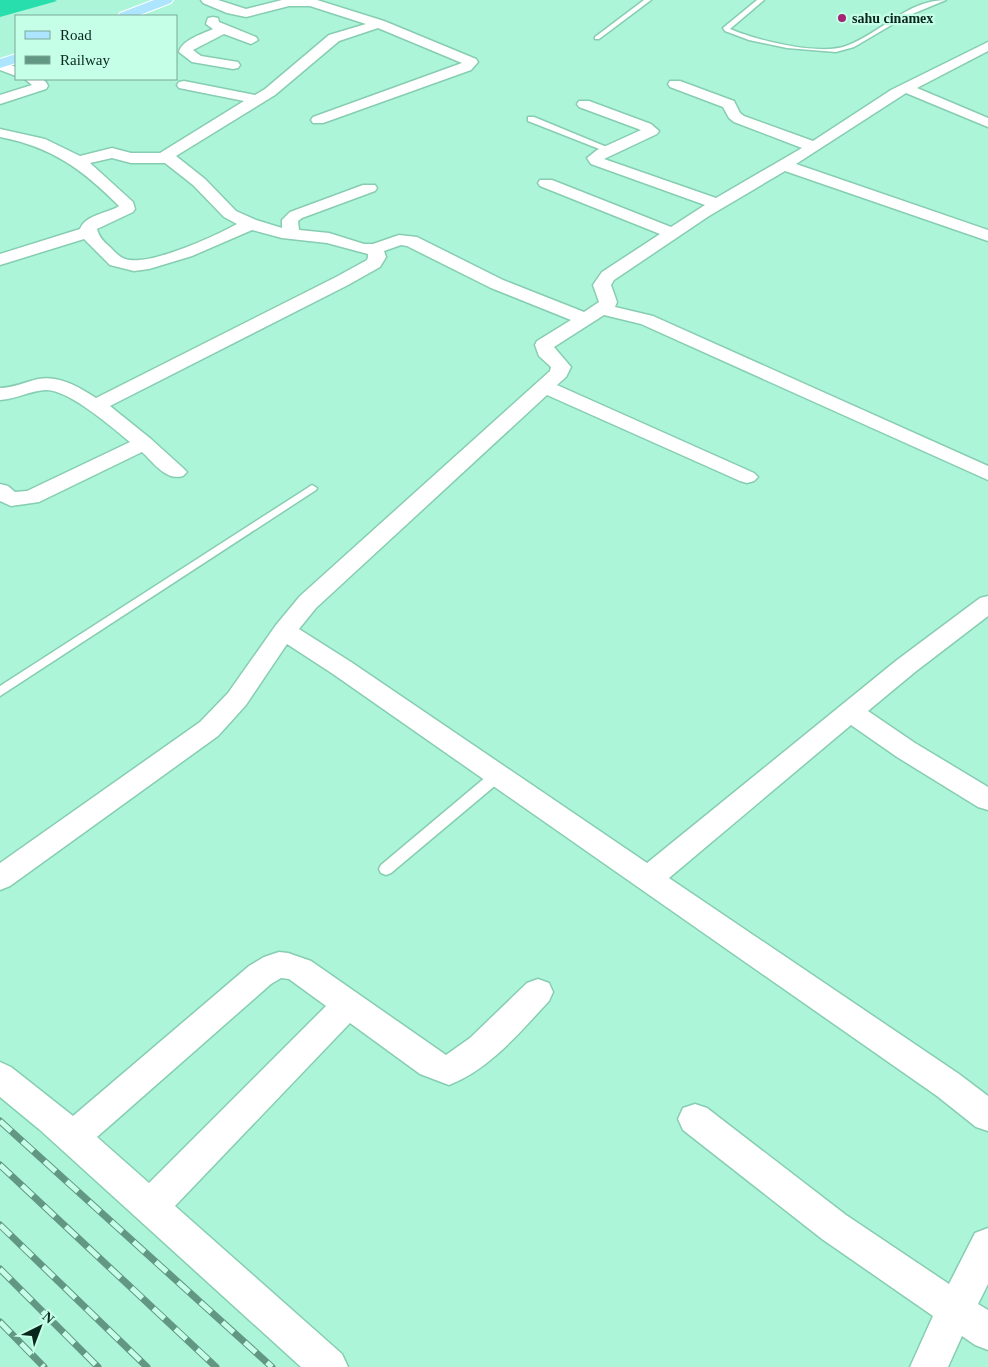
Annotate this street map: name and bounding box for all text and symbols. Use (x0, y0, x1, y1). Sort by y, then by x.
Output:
place label: sahu cinamex (852, 11, 933, 26)
marker: sahu cinamex (836, 12, 848, 24)
legend (15, 15, 178, 80)
text: Road (60, 27, 92, 43)
text: Railway (60, 52, 110, 68)
north arrow (15, 1302, 65, 1352)
text: N (40, 1309, 57, 1327)

